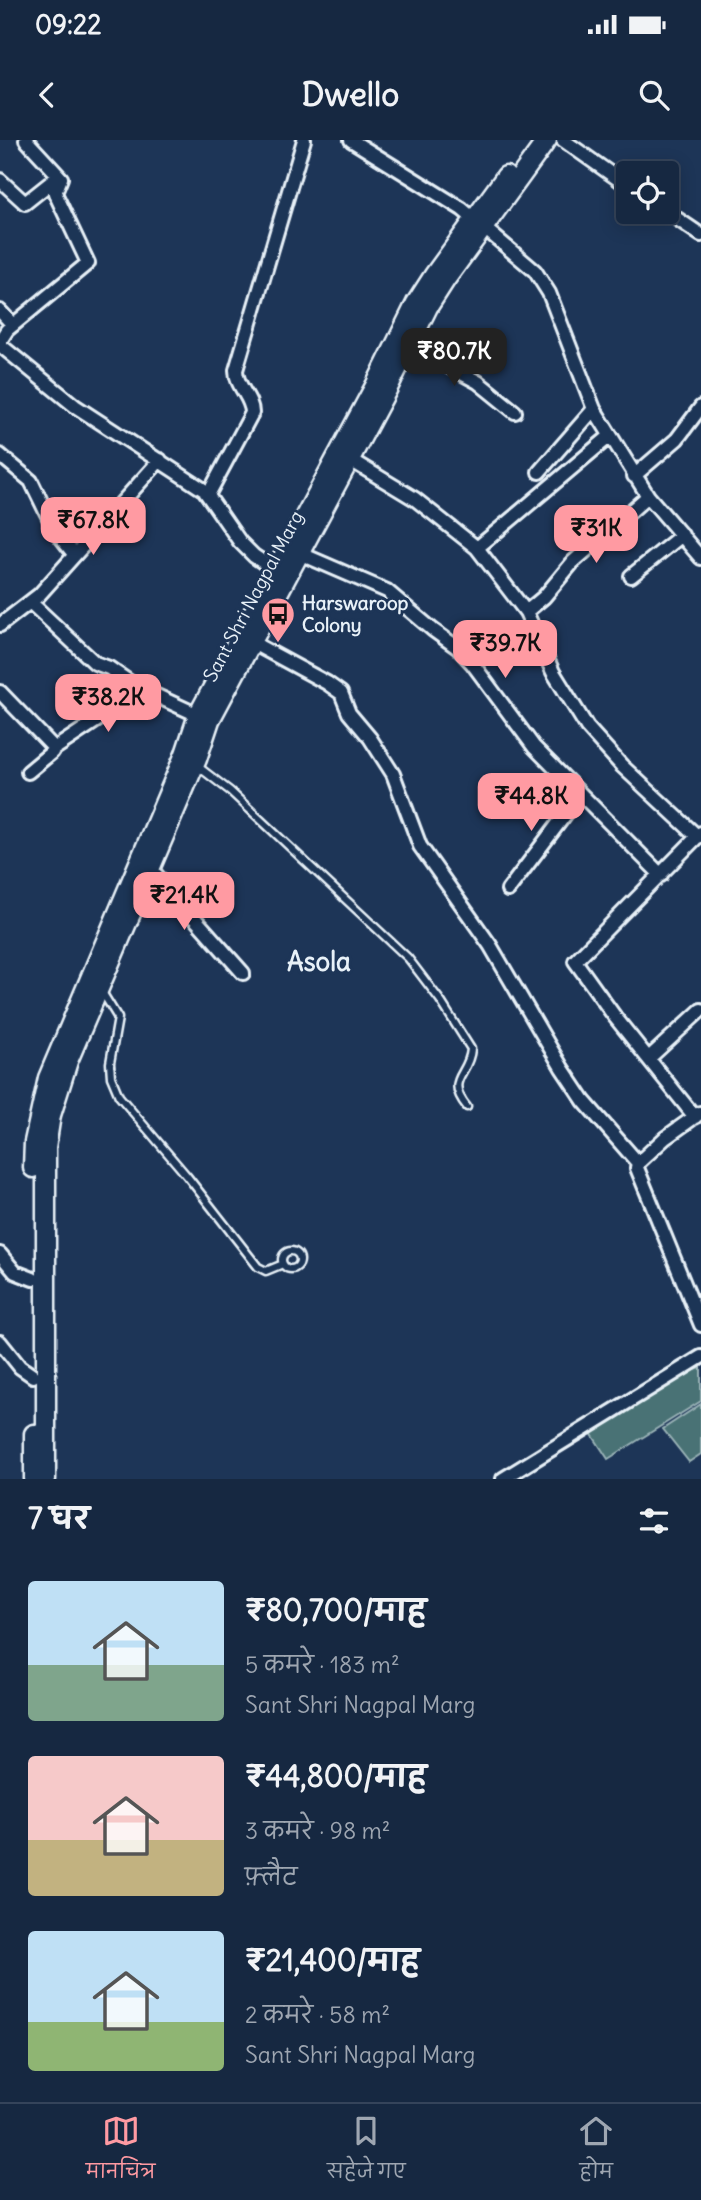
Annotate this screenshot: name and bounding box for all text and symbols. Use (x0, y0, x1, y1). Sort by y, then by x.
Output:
text: 09:22 (35, 8, 101, 41)
text: Dwello (302, 74, 399, 115)
icon: back (28, 76, 66, 114)
icon: search (635, 76, 673, 114)
map controls (616, 161, 679, 224)
button: locate (616, 161, 679, 224)
pin: ₹80.7K (397, 328, 511, 388)
text: ₹80.7K (417, 336, 491, 365)
pin: ₹67.8K (36, 498, 150, 557)
text: ₹67.8K (57, 505, 129, 534)
street label: Sant Shri Nagpal Marg (198, 506, 308, 686)
pin: ₹31K (555, 506, 637, 565)
text: ₹31K (570, 513, 622, 542)
place label: Harswaroop Colony (302, 591, 409, 637)
bus stop icon: Harswaroop Colony (259, 595, 297, 644)
pin: ₹39.7K (448, 620, 562, 680)
text: ₹39.7K (469, 628, 541, 657)
pin: ₹38.2K (51, 674, 165, 734)
text: ₹38.2K (71, 682, 145, 711)
pin: ₹44.8K (474, 774, 588, 833)
text: ₹44.8K (494, 781, 568, 810)
pin: ₹21.4K (127, 872, 241, 932)
text: ₹21.4K (149, 880, 219, 909)
district label: Asola (287, 945, 351, 978)
text: 7 घर (28, 1499, 90, 1537)
icon: filters (635, 1502, 673, 1540)
text: ₹80,700/माह (245, 1591, 426, 1629)
icon: home (84, 1609, 168, 1693)
text: 5 कमरे · 183 m² (245, 1650, 400, 1679)
text: Sant Shri Nagpal Marg (245, 1690, 475, 1719)
text: ₹44,800/माह (245, 1757, 427, 1795)
icon: home (84, 1784, 168, 1868)
text: 3 कमरे · 98 m² (245, 1816, 390, 1845)
text: फ़्लैट (245, 1862, 297, 1891)
text: ₹21,400/माह (245, 1941, 420, 1979)
icon: home (84, 1959, 168, 2043)
text: 2 कमरे · 58 m² (245, 2000, 390, 2029)
text: Sant Shri Nagpal Marg (245, 2040, 475, 2069)
tab: मानचित्र (86, 2112, 155, 2192)
tab: सहेजे गए (327, 2112, 406, 2192)
tab: होम (577, 2112, 615, 2192)

